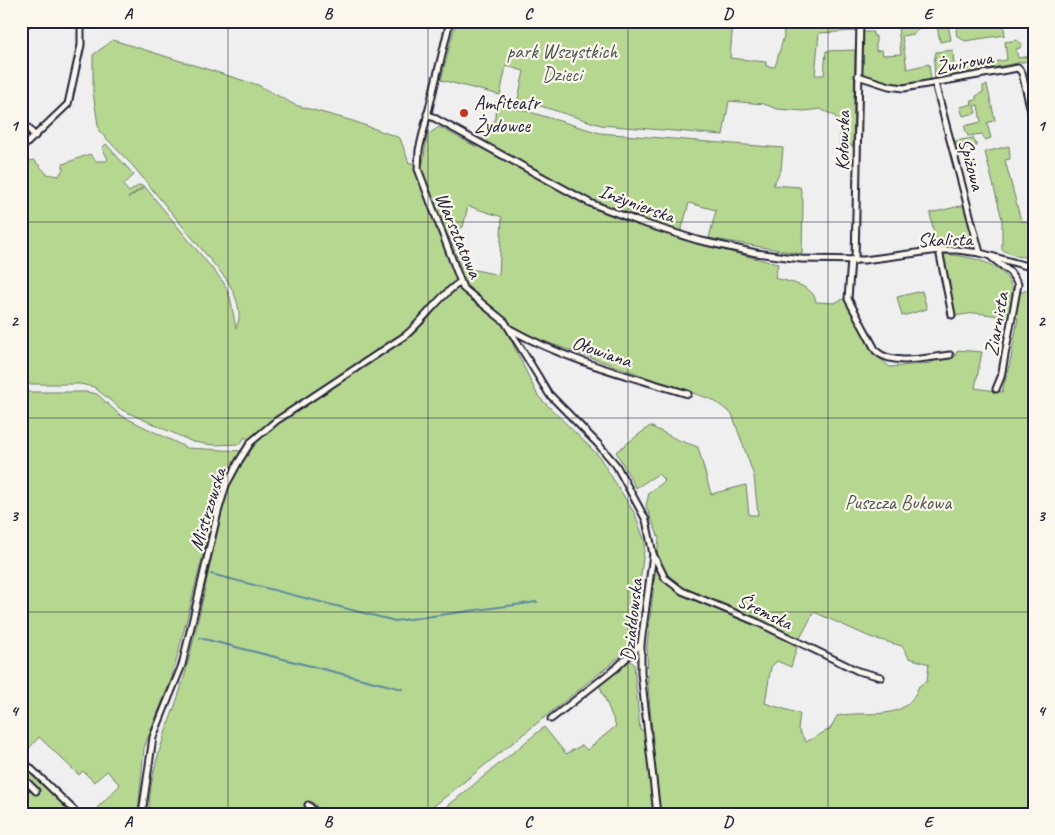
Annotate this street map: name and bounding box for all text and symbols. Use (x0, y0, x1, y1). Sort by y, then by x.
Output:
text: A (124, 4, 134, 24)
text: B (324, 4, 334, 24)
text: C (524, 4, 534, 24)
text: D (723, 4, 734, 24)
text: E (924, 4, 935, 24)
park label: park Wszystkich Dzieci (507, 39, 618, 87)
street label: Żwirowa (933, 44, 996, 80)
place label: Amfiteatr Żydowce (474, 90, 541, 138)
marker: Amfiteatr Żydowce (458, 107, 470, 119)
street label: Kołowska (829, 109, 856, 171)
text: 1 (10, 116, 19, 136)
text: 1 (1037, 116, 1046, 136)
street label: Spiżowa (953, 136, 991, 195)
street label: Inżynierska (596, 178, 680, 229)
street label: Warsztatowa (429, 188, 488, 283)
street label: Skalista (917, 226, 974, 252)
street label: Ziarnista (979, 289, 1015, 358)
text: 2 (10, 311, 19, 331)
text: 2 (1037, 311, 1046, 331)
street label: Ołowiana (569, 330, 636, 374)
street label: Mistrzowska (183, 463, 232, 553)
park label: Puszcza Bukowa (845, 490, 953, 515)
text: 3 (10, 506, 19, 526)
text: 3 (1037, 506, 1046, 526)
street label: Działdowska (615, 576, 648, 662)
street label: Śremska (733, 588, 798, 636)
text: 4 (10, 701, 19, 721)
text: 4 (1037, 701, 1046, 721)
text: A (124, 812, 134, 832)
text: B (324, 812, 334, 832)
text: C (524, 812, 534, 832)
text: D (723, 812, 734, 832)
text: E (924, 812, 935, 832)

